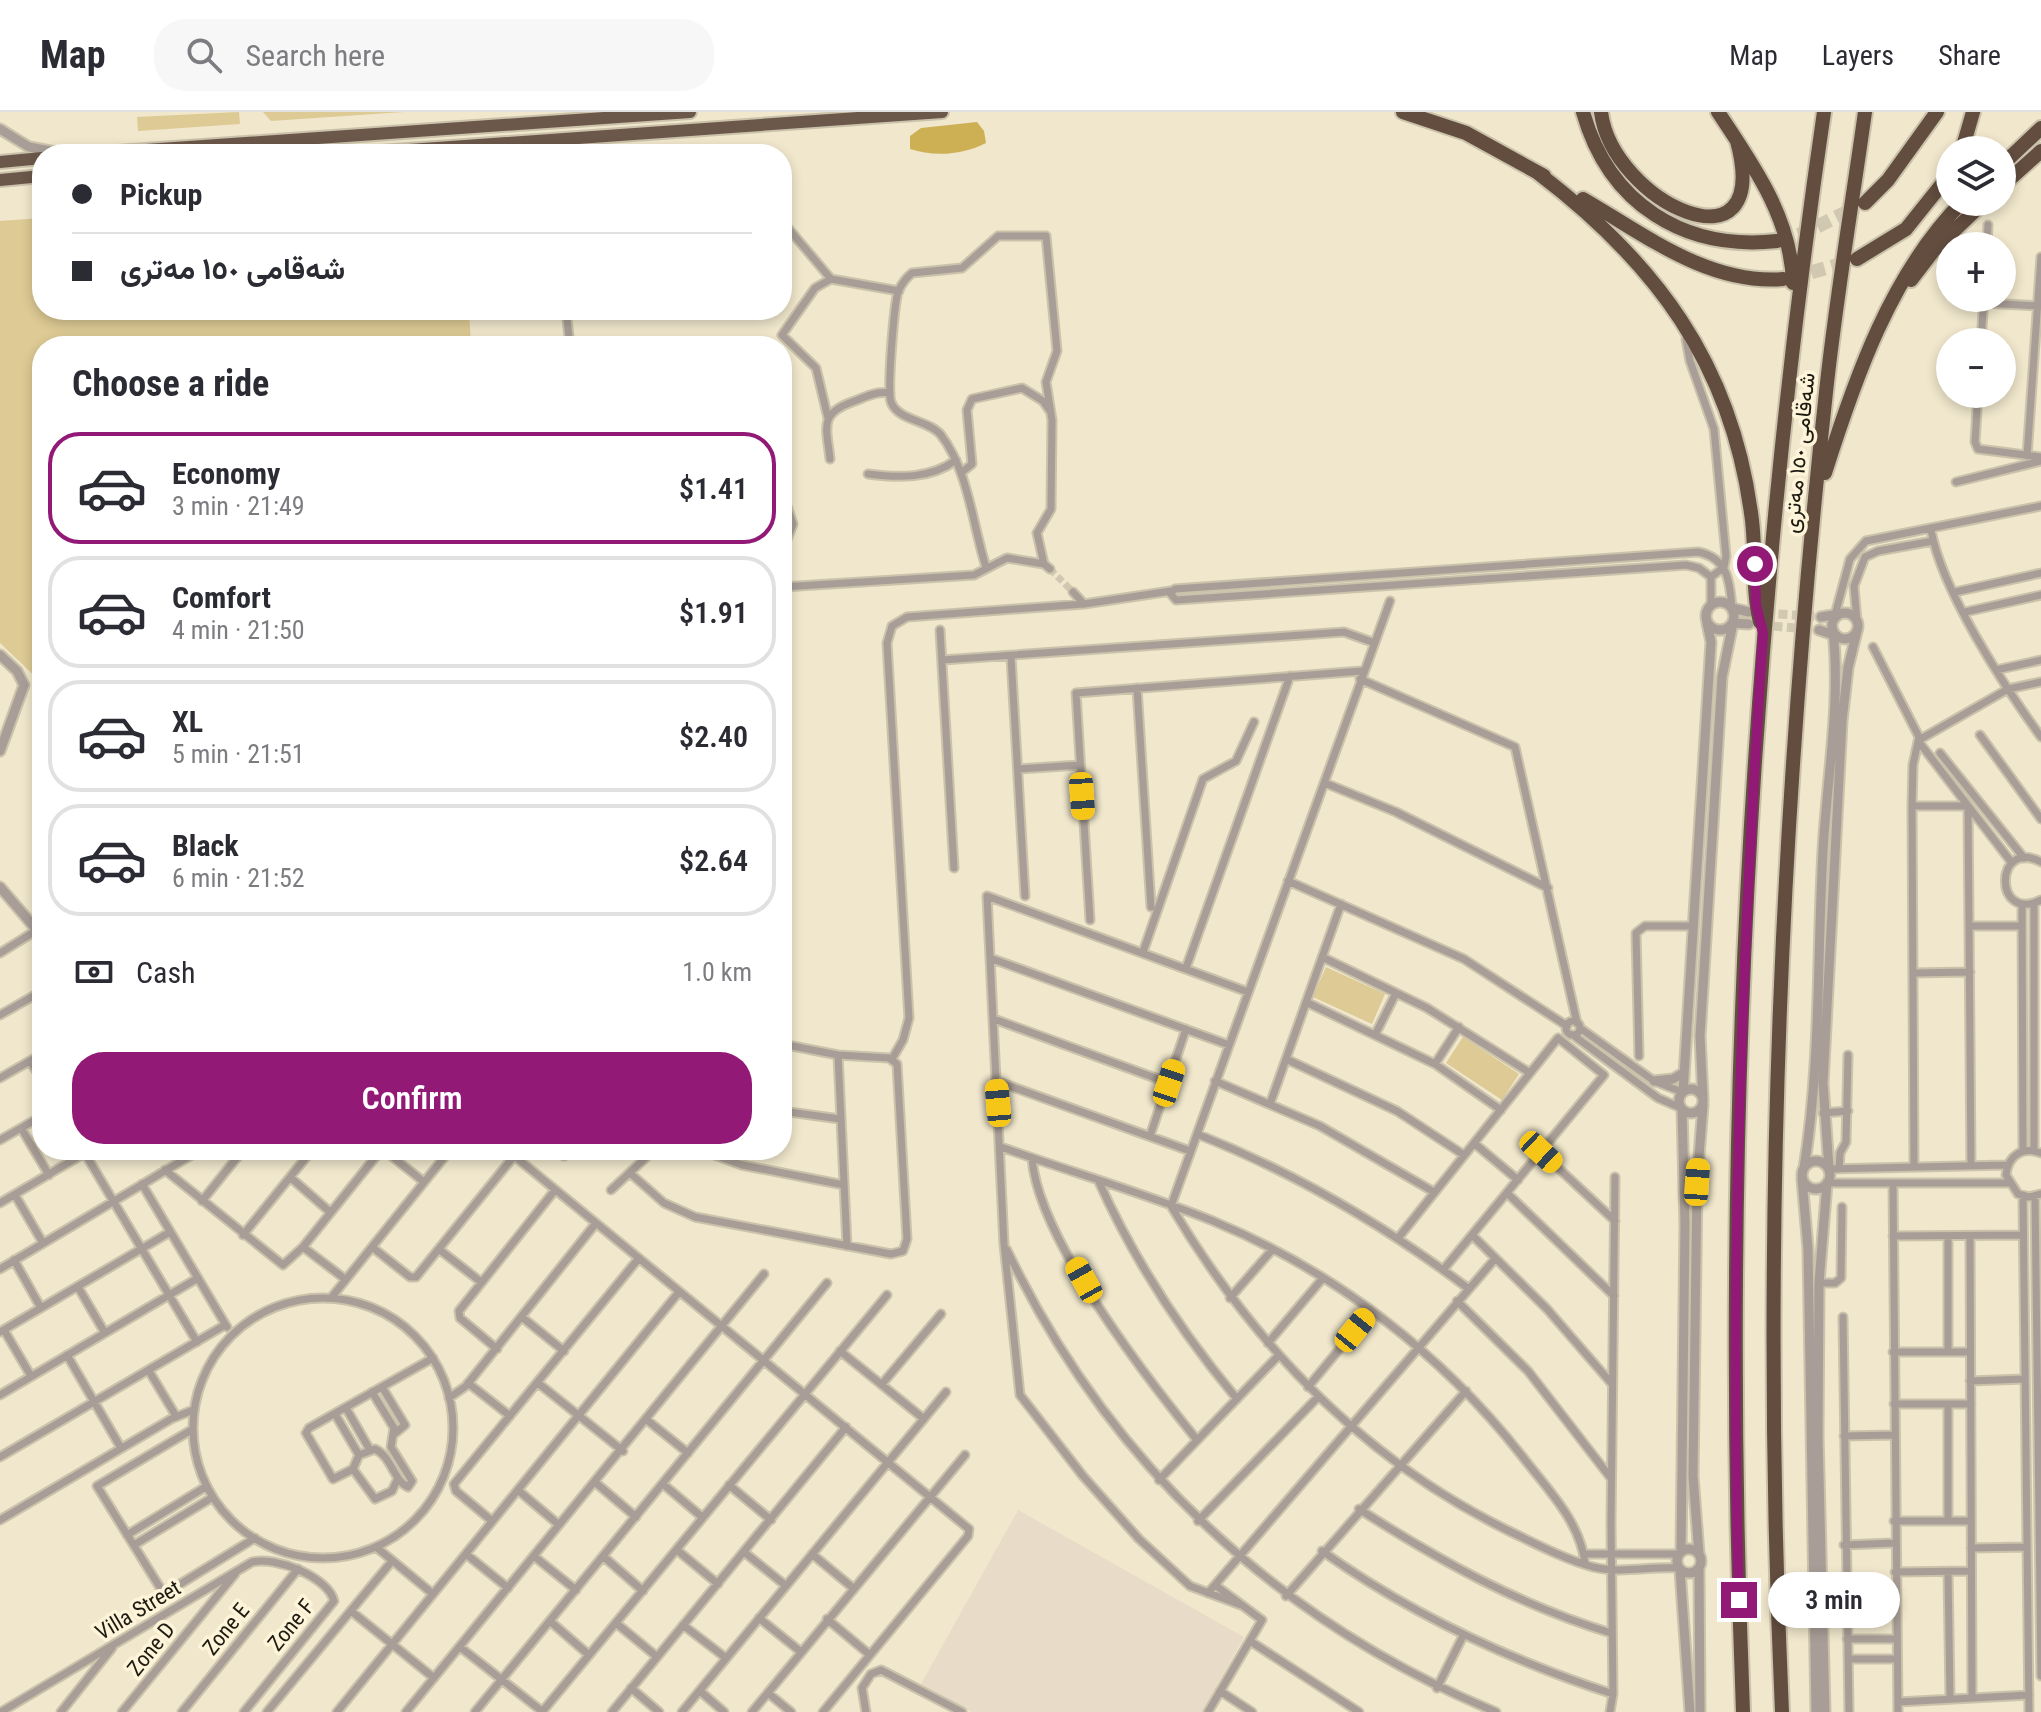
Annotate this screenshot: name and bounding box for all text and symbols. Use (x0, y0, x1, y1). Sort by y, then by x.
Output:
search box (154, 19, 714, 91)
text: Map (40, 33, 106, 77)
icon: search (182, 33, 226, 77)
text: Search here (246, 38, 385, 73)
text: Map (1729, 39, 1778, 72)
text: Layers (1822, 39, 1894, 72)
text: Share (1938, 39, 2001, 72)
map controls (1936, 136, 2016, 408)
button: layers (1936, 136, 2016, 216)
text: Pickup (120, 177, 202, 212)
button: + (1936, 232, 2016, 312)
text: شەقامی ١٥٠ مەتری (120, 251, 345, 286)
button: − (1936, 328, 2016, 408)
text: Choose a ride (72, 363, 269, 405)
street label: شەقامی ١٥٠ مەتری (1778, 371, 1821, 535)
icon: car (76, 452, 148, 524)
text: Economy (172, 456, 280, 491)
text: $1.41 (679, 471, 748, 506)
text: 3 min · 21:49 (172, 491, 305, 521)
route start (1737, 546, 1773, 582)
icon: car (76, 576, 148, 648)
text: Comfort (172, 580, 271, 615)
text: $1.91 (679, 595, 748, 630)
text: 4 min · 21:50 (172, 615, 305, 645)
icon: car (76, 700, 148, 772)
text: XL (172, 704, 203, 739)
text: $2.40 (679, 719, 748, 754)
text: 5 min · 21:51 (172, 739, 305, 769)
car (1068, 771, 1096, 821)
icon: car (76, 824, 148, 896)
text: Black (172, 828, 239, 863)
text: $2.64 (679, 843, 748, 878)
text: 6 min · 21:52 (172, 863, 305, 893)
icon: cash (72, 950, 116, 994)
text: Cash (136, 955, 196, 990)
text: 1.0 km (682, 957, 752, 987)
button: Confirm (72, 1052, 752, 1144)
car (1150, 1056, 1188, 1110)
car (984, 1078, 1012, 1128)
car (1515, 1127, 1567, 1177)
car (1683, 1157, 1711, 1207)
car (1062, 1253, 1106, 1307)
car (1331, 1304, 1379, 1356)
callout: 3 min (1767, 1572, 1899, 1628)
street label: Villa Street (91, 1575, 185, 1645)
route end (1721, 1582, 1757, 1618)
text: 3 min (1805, 1585, 1863, 1615)
street label: Zone F (263, 1594, 319, 1656)
street label: Zone E (198, 1598, 254, 1660)
street label: Zone D (122, 1617, 180, 1681)

